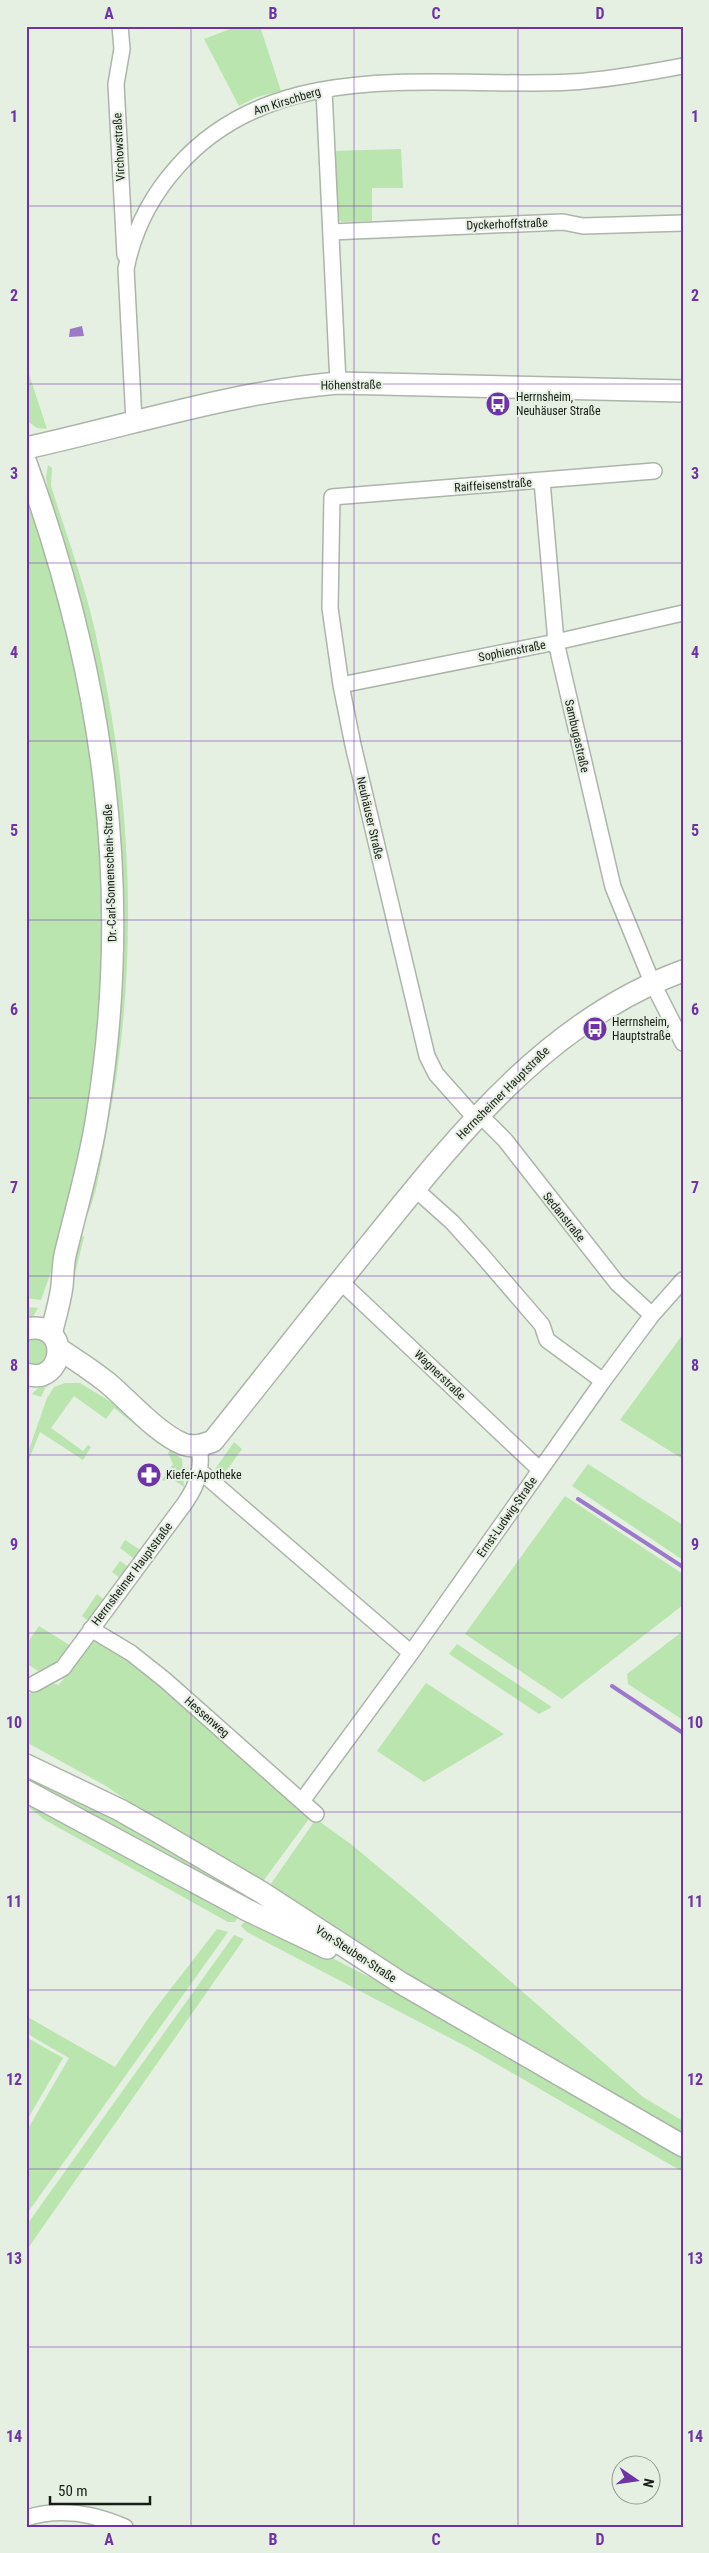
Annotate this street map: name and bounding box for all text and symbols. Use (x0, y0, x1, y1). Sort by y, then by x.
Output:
text: A (104, 4, 114, 23)
text: B (269, 4, 278, 23)
text: C (431, 4, 441, 23)
text: D (595, 4, 605, 23)
street label: Am Kirschberg (252, 84, 322, 118)
text: 1 (10, 107, 18, 126)
text: 1 (691, 107, 699, 126)
street label: Virchowstraße (110, 112, 128, 181)
street label: Dyckerhoffstraße (466, 216, 548, 232)
text: 2 (10, 286, 18, 305)
text: 2 (691, 286, 699, 305)
street label: Höhenstraße (320, 377, 382, 393)
place label: Herrnsheim, Neuhäuser Straße (516, 390, 601, 418)
bus stop icon: Herrnsheim, Neuhäuser Straße (485, 391, 511, 417)
text: 3 (10, 464, 18, 483)
text: 3 (691, 464, 699, 483)
street label: Raiffeisenstraße (454, 475, 533, 495)
street label: Sophienstraße (477, 638, 547, 664)
text: 4 (10, 643, 18, 662)
text: 4 (691, 643, 699, 662)
street label: Sambugastraße (562, 698, 592, 774)
street label: Neuhäuser Straße (354, 775, 386, 861)
street label: Dr.-Carl-Sonnenschein-Straße (101, 803, 119, 942)
text: 5 (10, 821, 18, 840)
text: 5 (691, 821, 699, 840)
text: 6 (10, 1000, 18, 1019)
text: 6 (691, 1000, 699, 1019)
place label: Herrnsheim, Hauptstraße (612, 1015, 671, 1043)
bus stop icon: Herrnsheim, Hauptstraße (582, 1016, 608, 1042)
street label: Herrnsheimer Hauptstraße (454, 1043, 553, 1142)
text: 7 (10, 1178, 18, 1197)
text: 7 (691, 1178, 699, 1197)
street label: Sedanstraße (540, 1189, 588, 1245)
street label: Wagnerstraße (411, 1347, 469, 1403)
text: 8 (10, 1356, 18, 1375)
text: 8 (691, 1356, 699, 1375)
pharmacy icon: Kiefer-Apotheke (136, 1462, 162, 1488)
place label: Kiefer-Apotheke (166, 1468, 242, 1482)
street label: Ernst-Ludwig-Straße (474, 1474, 540, 1560)
street label: Herrnsheimer Hauptstraße (89, 1519, 176, 1628)
text: 9 (10, 1535, 18, 1554)
text: 9 (691, 1535, 699, 1554)
street label: Hessenweg (182, 1694, 232, 1740)
text: 10 (6, 1713, 22, 1732)
text: 10 (687, 1713, 703, 1732)
text: 11 (6, 1892, 22, 1911)
text: 11 (687, 1892, 703, 1911)
street label: Von-Steuben-Straße (313, 1923, 399, 1986)
text: 12 (6, 2070, 22, 2089)
text: 12 (687, 2070, 703, 2089)
text: 13 (6, 2249, 22, 2268)
text: 13 (687, 2249, 703, 2268)
text: 14 (6, 2427, 22, 2446)
text: 14 (687, 2427, 703, 2446)
north arrow (612, 2456, 662, 2506)
scale bar (50, 2473, 150, 2505)
text: N (640, 2477, 657, 2489)
text: 50 m (58, 2482, 88, 2500)
text: A (104, 2530, 114, 2549)
text: B (269, 2530, 278, 2549)
text: C (431, 2530, 441, 2549)
text: D (595, 2530, 605, 2549)

